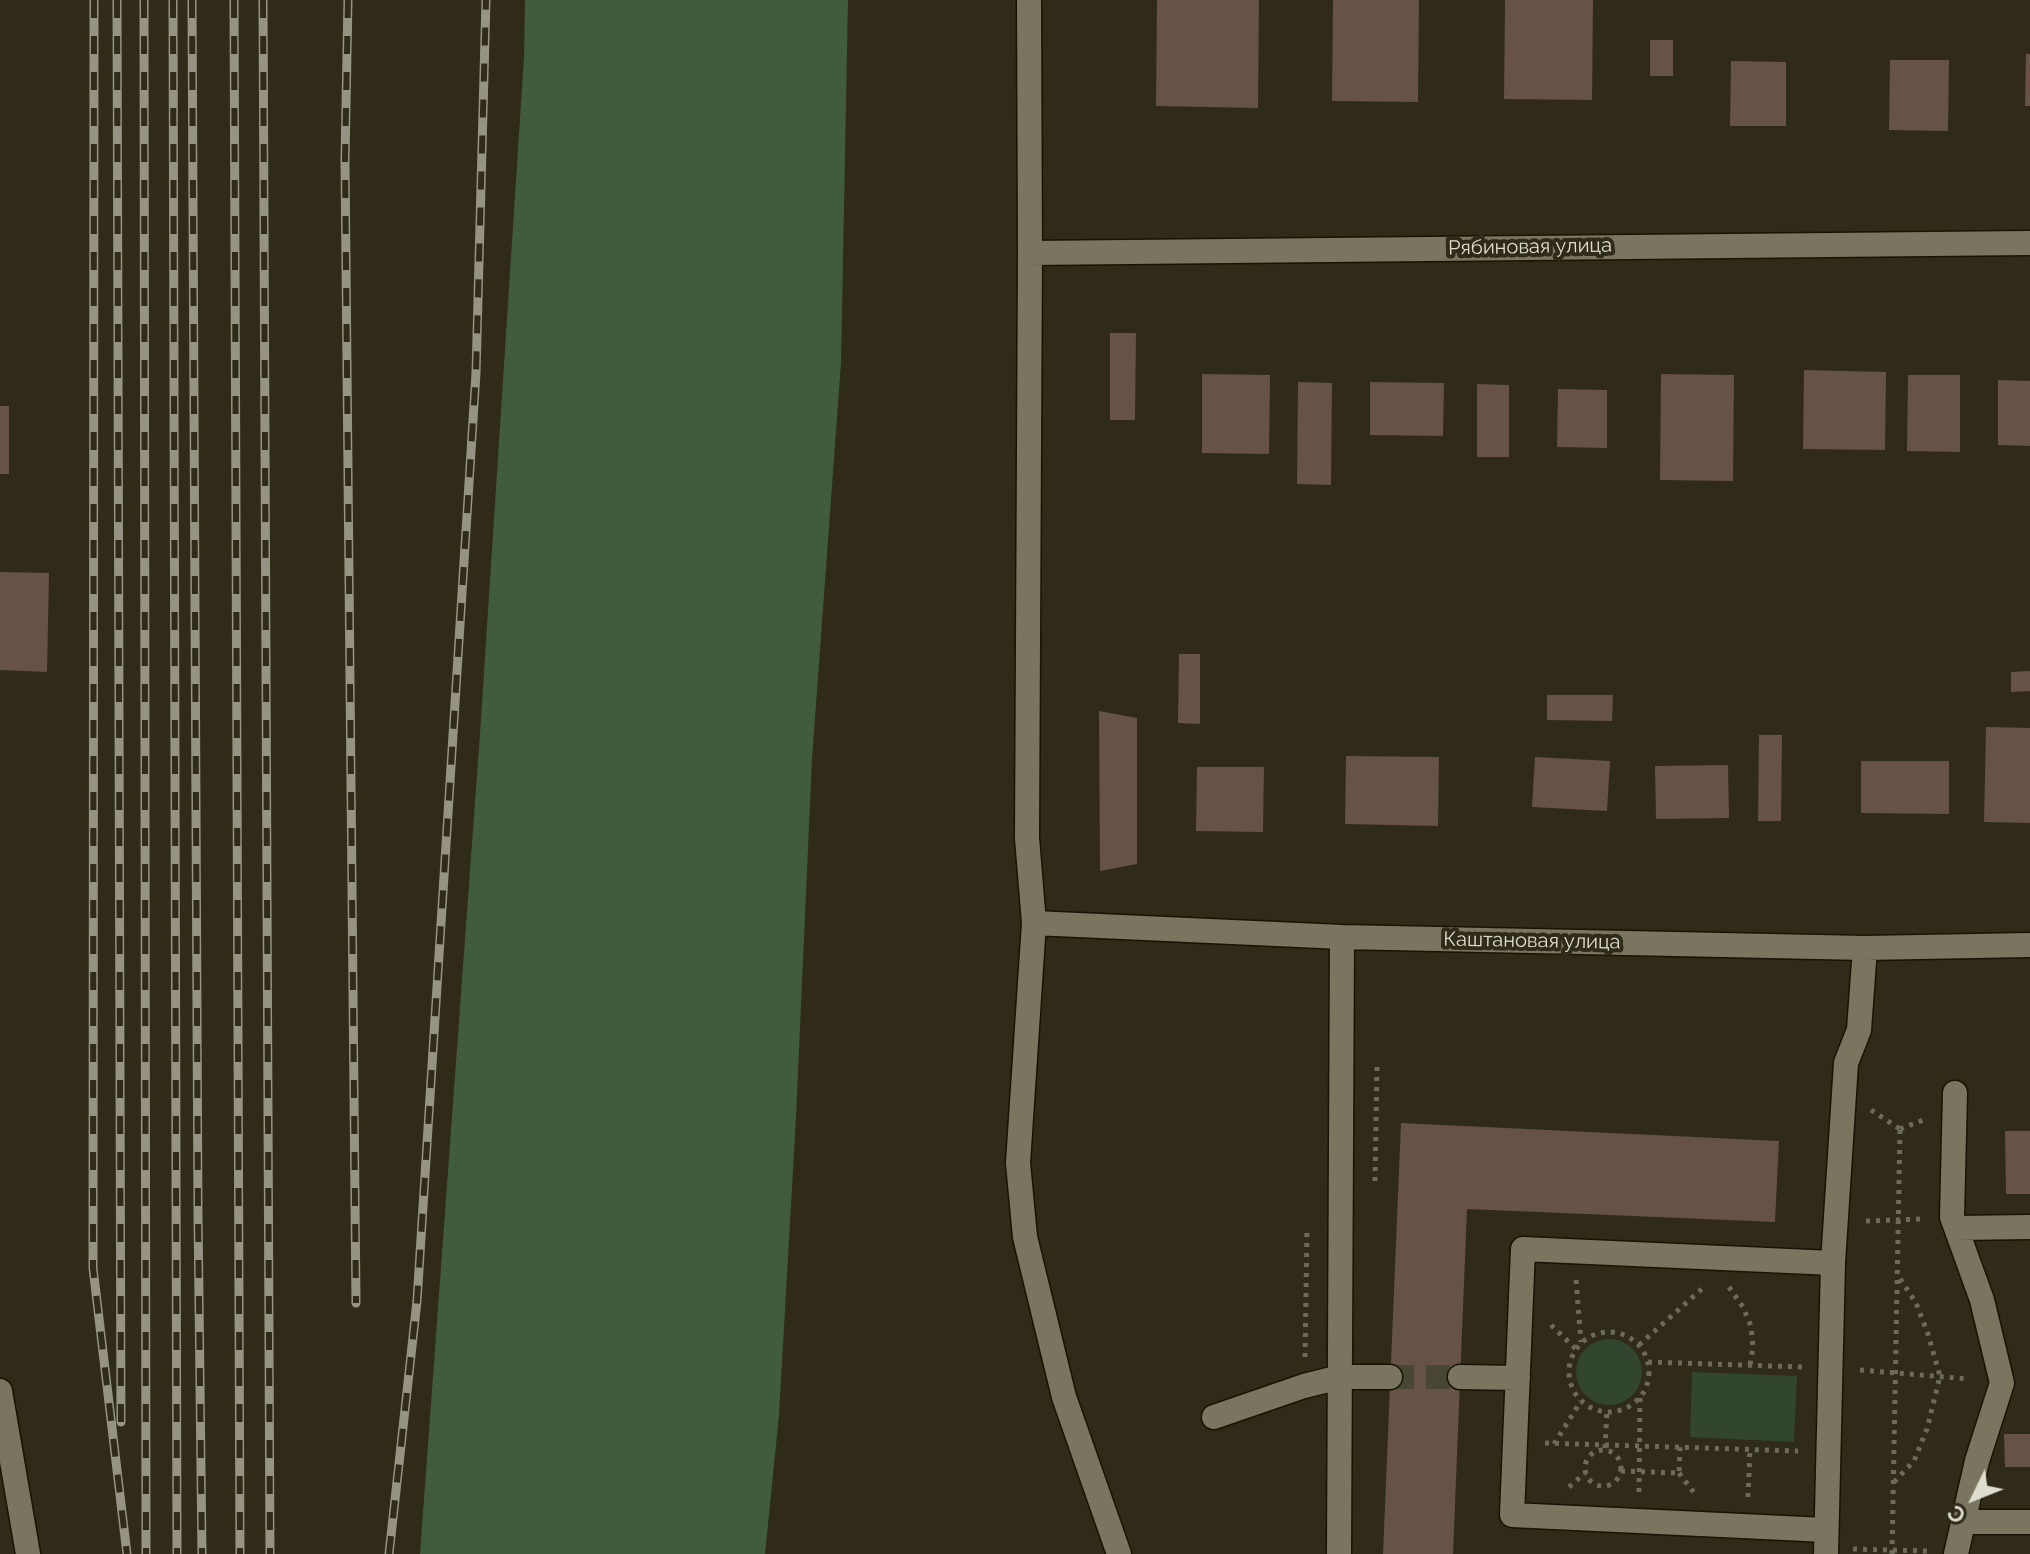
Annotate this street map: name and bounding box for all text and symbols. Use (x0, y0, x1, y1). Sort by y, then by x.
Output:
street label: Рябиновая улица (1448, 234, 1612, 260)
street label: Каштановая улица (1443, 927, 1621, 955)
north arrow (1934, 1458, 2014, 1538)
text: С (1942, 1500, 1971, 1529)

